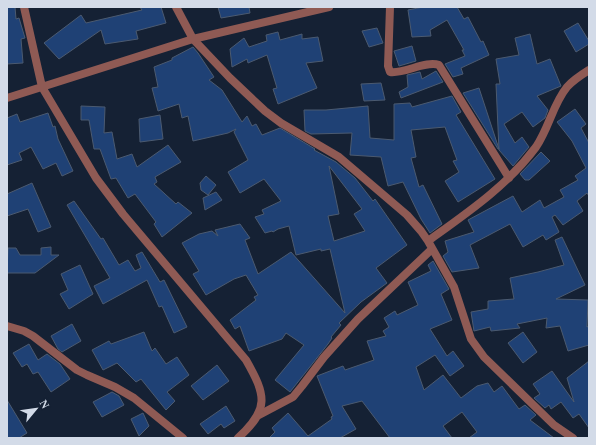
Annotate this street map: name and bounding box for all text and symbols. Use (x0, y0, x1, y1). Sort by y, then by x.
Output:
north arrow (16, 389, 56, 429)
text: N (38, 398, 52, 411)

